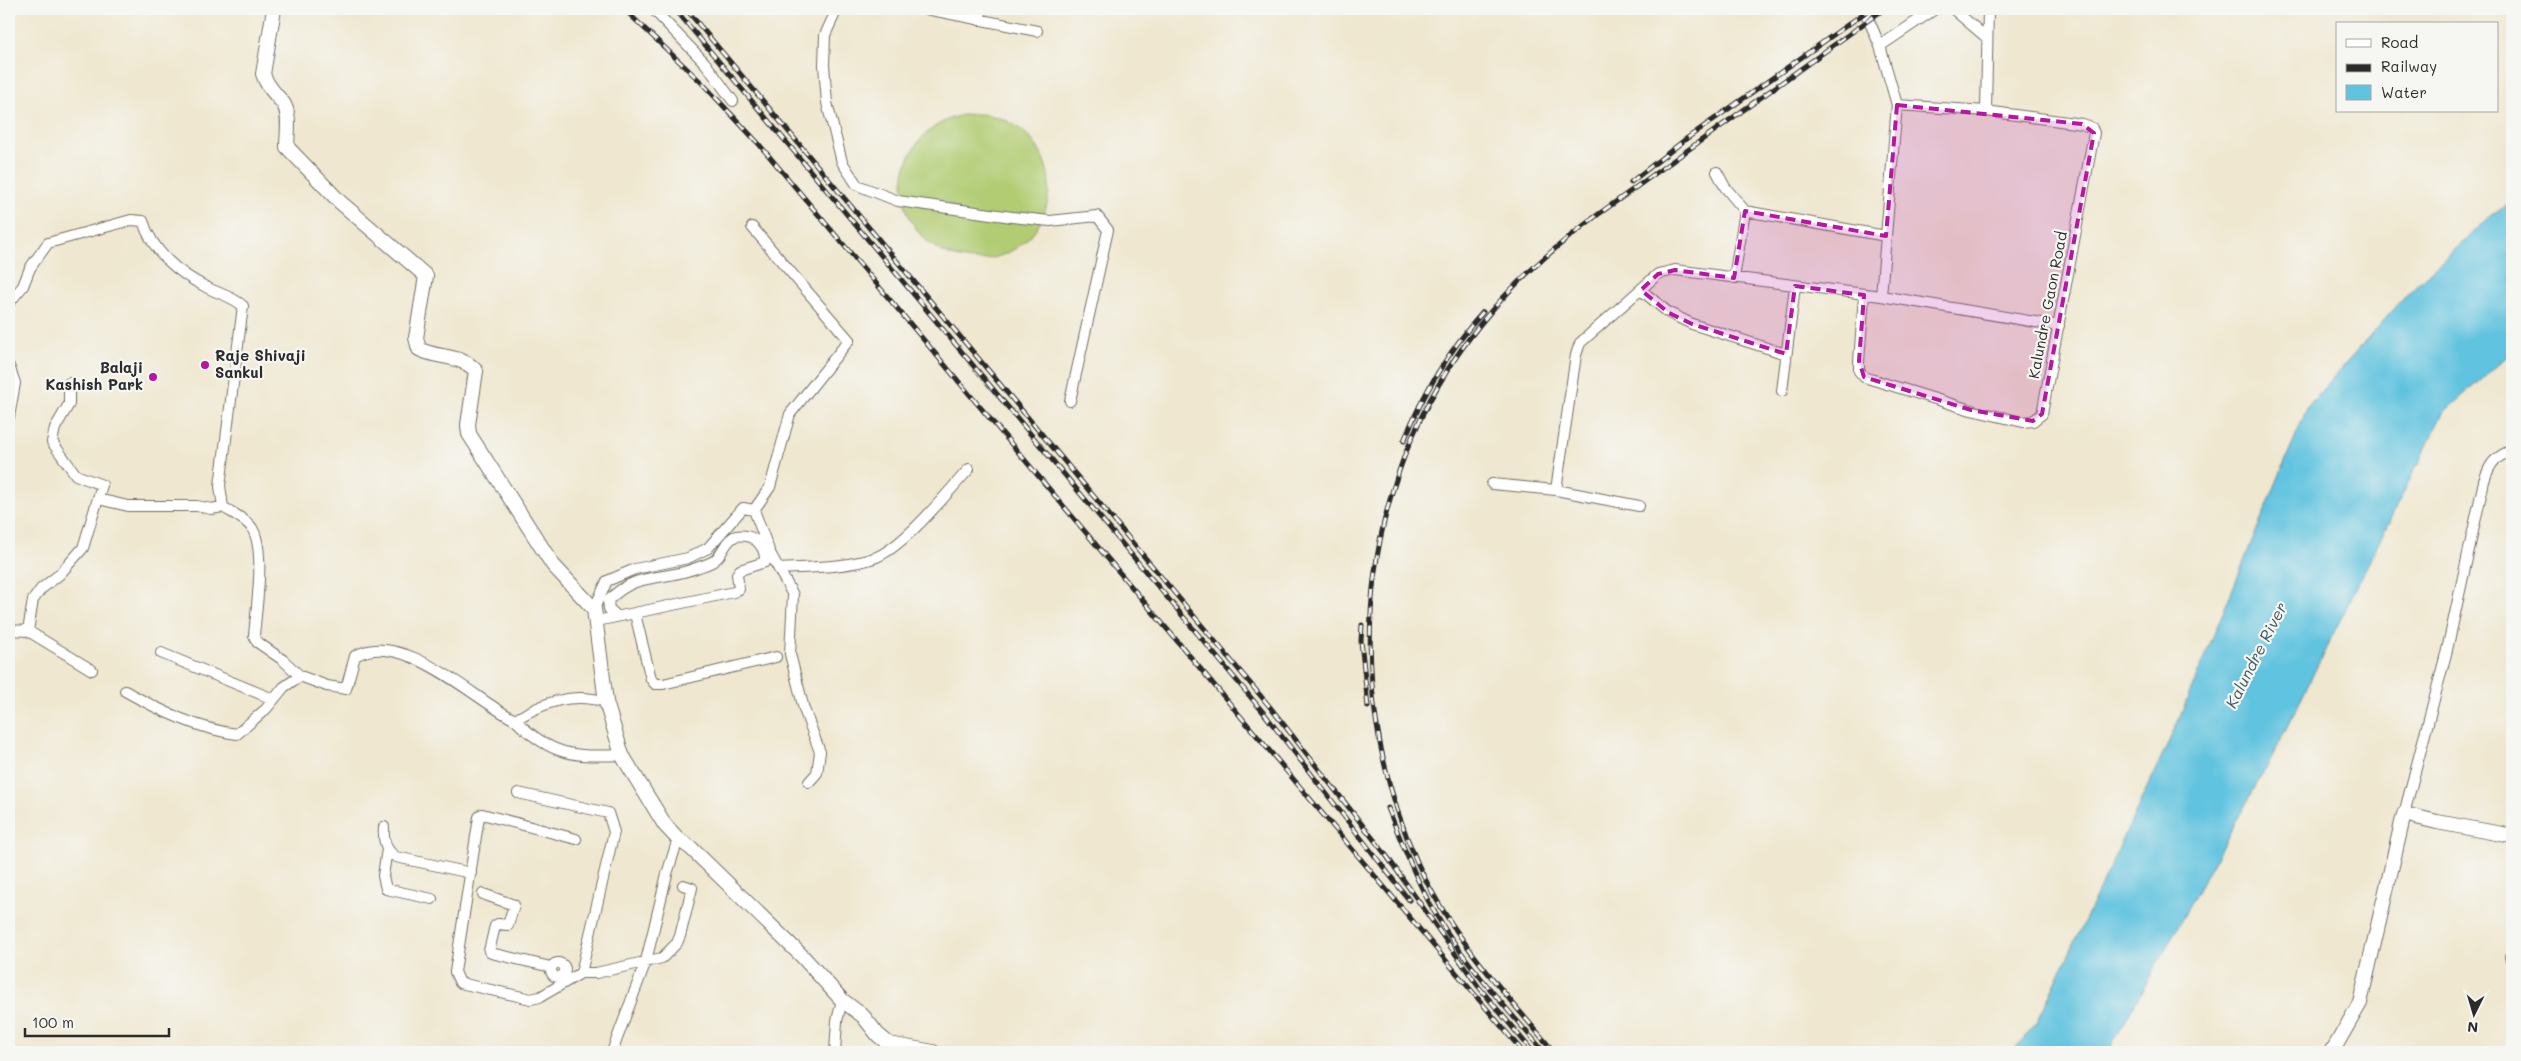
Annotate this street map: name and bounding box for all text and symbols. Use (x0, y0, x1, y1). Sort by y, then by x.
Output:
legend (2336, 22, 2498, 112)
text: Road (2381, 32, 2418, 52)
text: Railway (2381, 56, 2437, 76)
text: Water (2381, 82, 2427, 102)
street label: Kalundre Gaon Road (2023, 229, 2071, 380)
place label: Raje Shivaji Sankul (215, 345, 306, 382)
place label: Balaji Kashish Park (46, 357, 143, 394)
marker: Raje Shivaji Sankul (199, 359, 211, 371)
marker: Balaji Kashish Park (147, 371, 159, 383)
water label: Kalundre River (2220, 598, 2291, 711)
north arrow (2448, 988, 2498, 1038)
scale bar (25, 1006, 169, 1038)
text: 100 m (32, 1012, 74, 1032)
text: N (2467, 1018, 2479, 1037)

